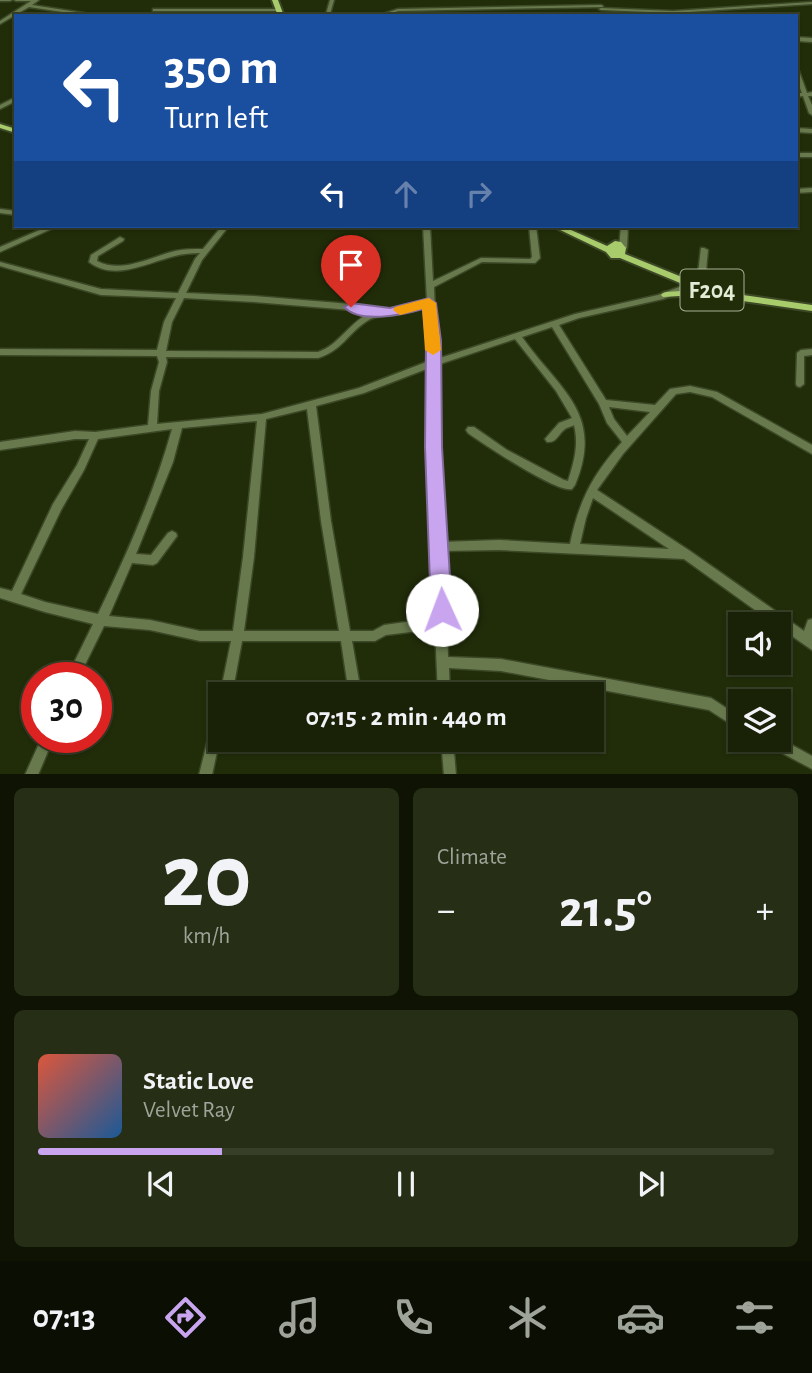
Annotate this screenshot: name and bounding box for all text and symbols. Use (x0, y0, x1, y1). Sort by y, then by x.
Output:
icon: left (49, 42, 140, 133)
text: 350 m (164, 44, 279, 93)
text: Turn left (164, 102, 268, 134)
icon: left (314, 175, 352, 213)
icon: ahead (387, 175, 425, 213)
icon: right (460, 175, 498, 213)
pin (321, 235, 381, 307)
icon: arrive (332, 246, 370, 284)
road number: F204 (680, 270, 744, 310)
position arrow (405, 573, 479, 647)
map controls (728, 612, 791, 752)
button: sound (728, 612, 791, 675)
speed limit sign: 30 (21, 662, 112, 753)
button: layers (728, 689, 791, 752)
text: 07:15 · 2 min · 440 m (305, 704, 507, 730)
text: 20 (161, 832, 252, 923)
text: Climate (437, 846, 507, 869)
text: 21.5° (559, 884, 652, 936)
text: − (437, 892, 455, 930)
text: + (756, 892, 774, 930)
text: km/h (183, 925, 230, 948)
text: Static Love (143, 1068, 254, 1094)
text: Velvet Ray (143, 1099, 235, 1122)
icon: previous (142, 1165, 180, 1203)
icon: pause (387, 1165, 425, 1203)
icon: next (632, 1165, 670, 1203)
icon: directions (161, 1293, 210, 1342)
icon: music (275, 1293, 324, 1342)
icon: phone (389, 1293, 438, 1342)
icon: climate (503, 1293, 552, 1342)
icon: car (616, 1293, 665, 1342)
icon: filters (730, 1293, 779, 1342)
text: 07:13 (32, 1301, 96, 1333)

